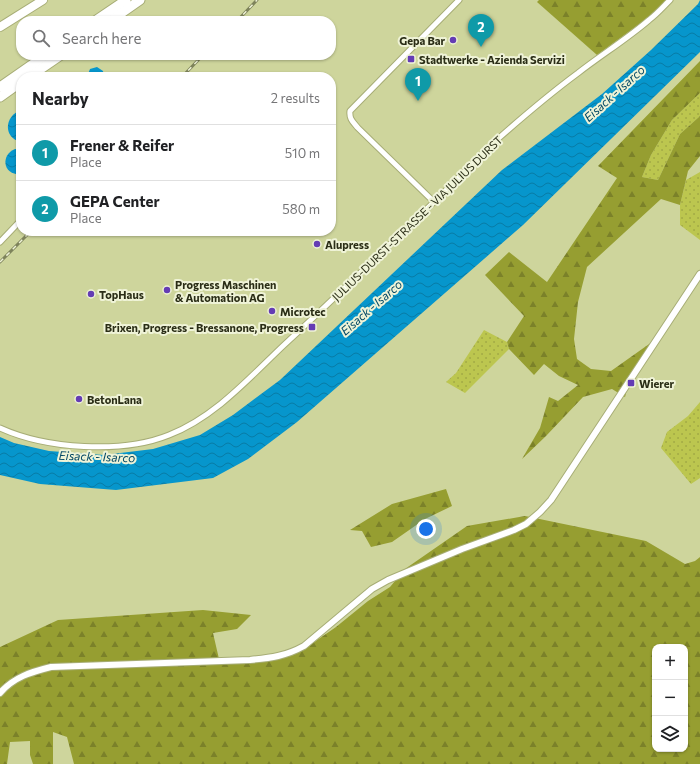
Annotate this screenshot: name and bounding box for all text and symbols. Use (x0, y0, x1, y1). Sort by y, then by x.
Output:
pin: 2 (468, 14, 494, 47)
search box (16, 16, 336, 60)
icon: search (30, 27, 52, 49)
text: Search here (62, 29, 141, 47)
place label: Gepa Bar (399, 34, 445, 47)
marker: Gepa Bar (448, 35, 458, 45)
place label: Stadtwerke - Azienda Servizi (419, 53, 565, 66)
marker: Stadtwerke - Azienda Servizi (406, 54, 416, 64)
water label: Eisack - Isarco (581, 62, 647, 124)
pin: 1 (405, 68, 431, 101)
text: Nearby (32, 88, 89, 109)
text: 2 results (271, 90, 320, 106)
street label: JULIUS-DURST-STRASSE - VIA JULIUS DURST (329, 133, 506, 304)
text: Frener & Reifer (70, 136, 174, 154)
text: 1 (42, 145, 48, 161)
text: 510 m (285, 145, 320, 161)
text: Place (70, 154, 102, 170)
text: GEPA Center (70, 192, 160, 210)
text: 2 (41, 201, 49, 217)
text: 580 m (282, 201, 320, 217)
text: Place (70, 210, 102, 226)
place label: Alupress (325, 238, 369, 251)
marker: Alupress (312, 239, 322, 249)
water label: Eisack - Isarco (337, 277, 405, 337)
place label: Progress Maschinen & Automation AG (175, 278, 276, 304)
marker: Progress Maschinen & Automation AG (162, 285, 172, 295)
place label: TopHaus (99, 288, 144, 301)
marker: TopHaus (86, 289, 96, 299)
place label: Microtec (280, 305, 326, 318)
marker: Microtec (267, 306, 277, 316)
place label: Brixen, Progress - Bressanone, Progress (105, 321, 304, 334)
marker: Brixen, Progress - Bressanone, Progress (307, 322, 317, 332)
place label: Wierer (639, 377, 675, 390)
marker: Wierer (626, 378, 636, 388)
place label: BetonLana (87, 393, 142, 406)
marker: BetonLana (74, 394, 84, 404)
water label: Eisack - Isarco (58, 448, 136, 464)
your location (416, 519, 436, 539)
map controls (652, 644, 688, 752)
button: + (652, 644, 688, 680)
button: − (652, 680, 688, 716)
button: layers (652, 716, 688, 752)

